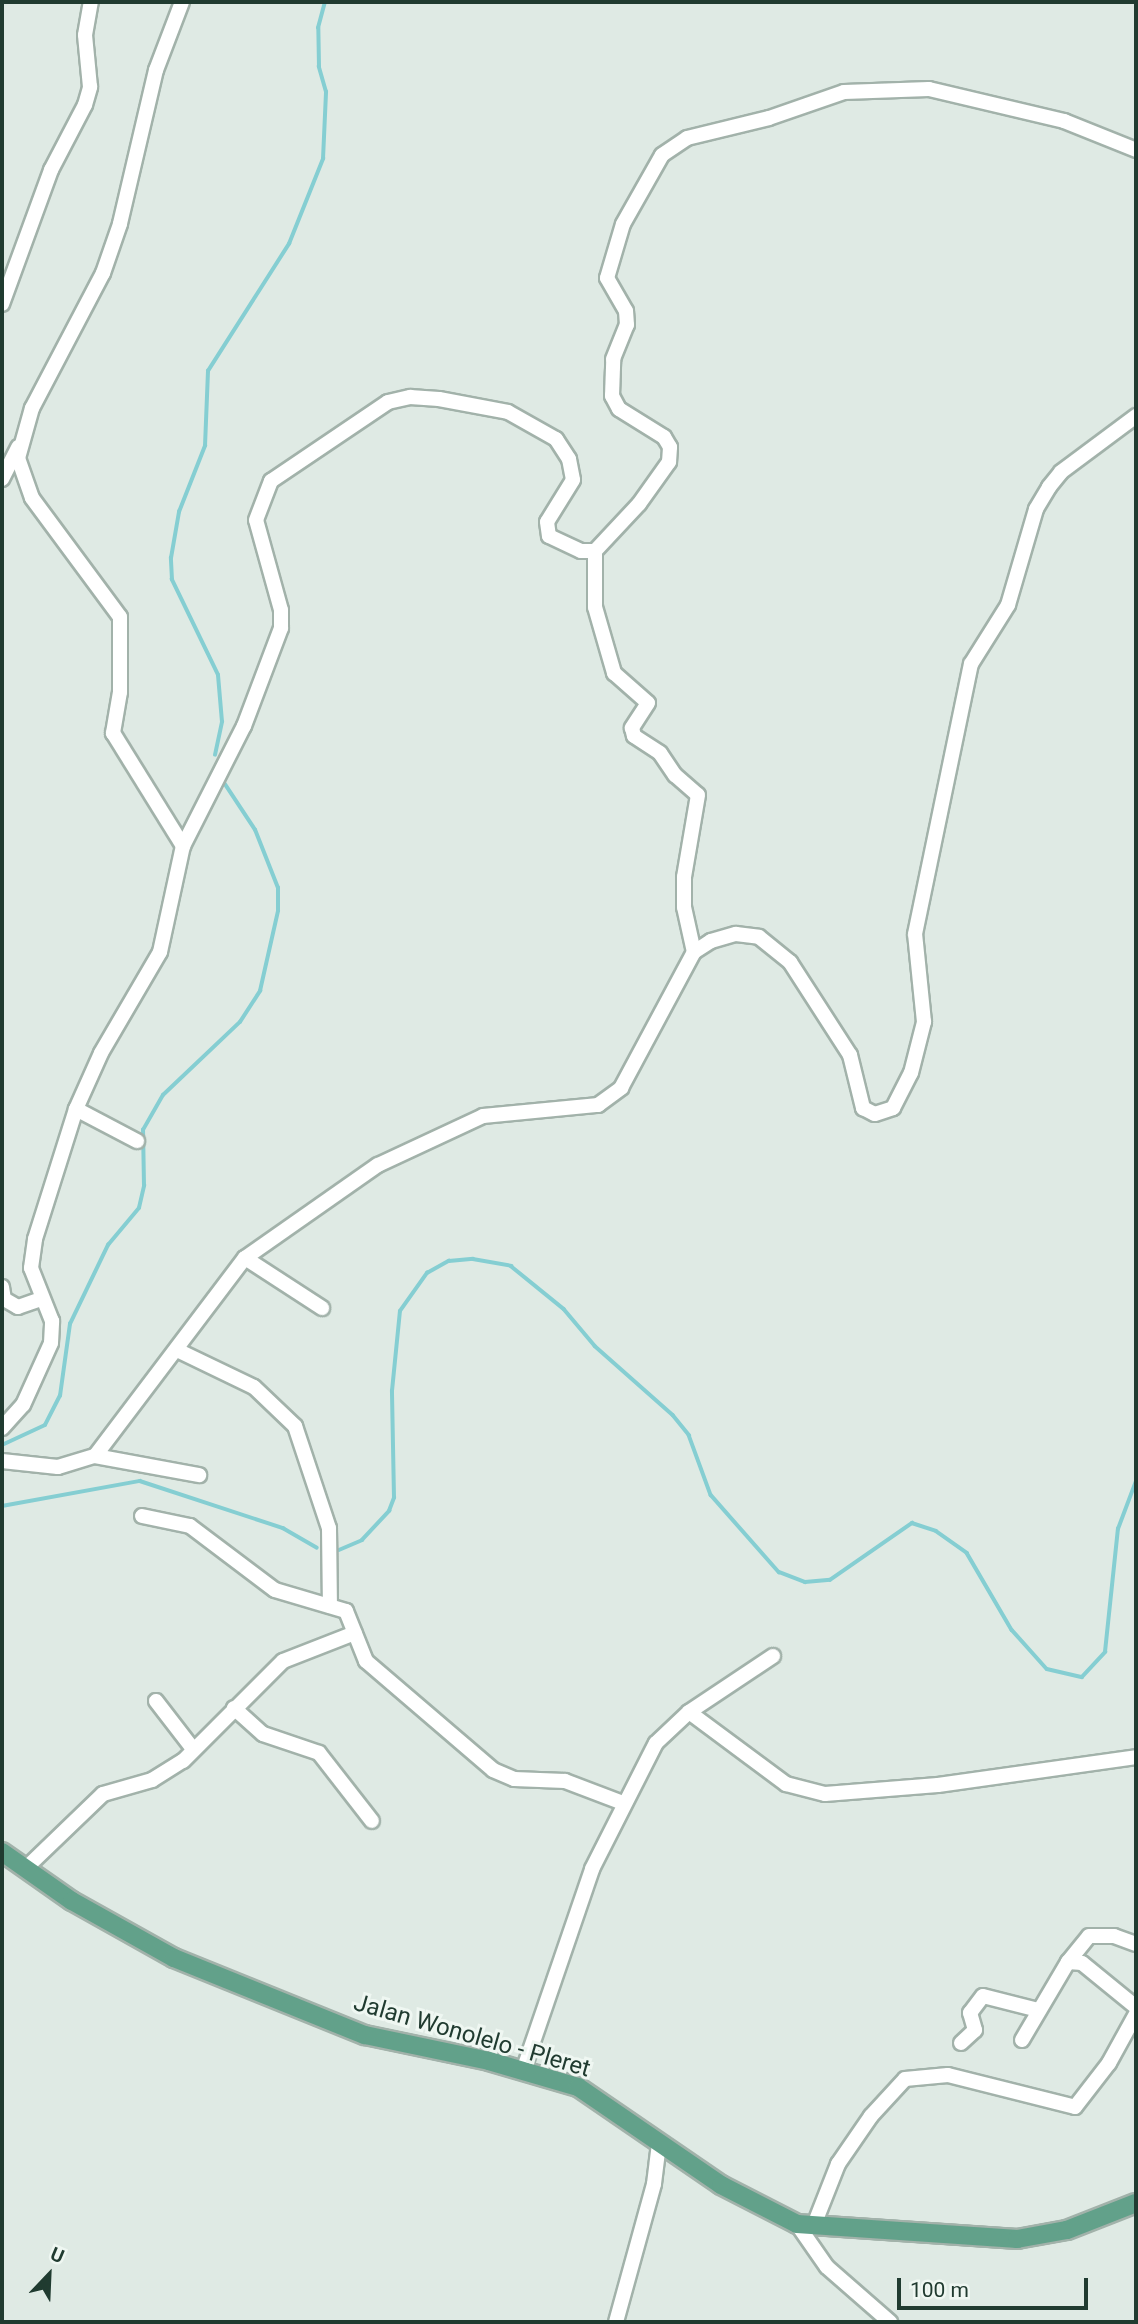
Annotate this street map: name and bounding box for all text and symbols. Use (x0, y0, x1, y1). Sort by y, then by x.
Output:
street label: Jalan Wonolelo - Pleret (350, 1988, 594, 2084)
north arrow (14, 2240, 84, 2310)
text: U (47, 2242, 68, 2268)
scale bar (900, 2264, 1091, 2308)
text: 100 m (910, 2278, 969, 2302)

